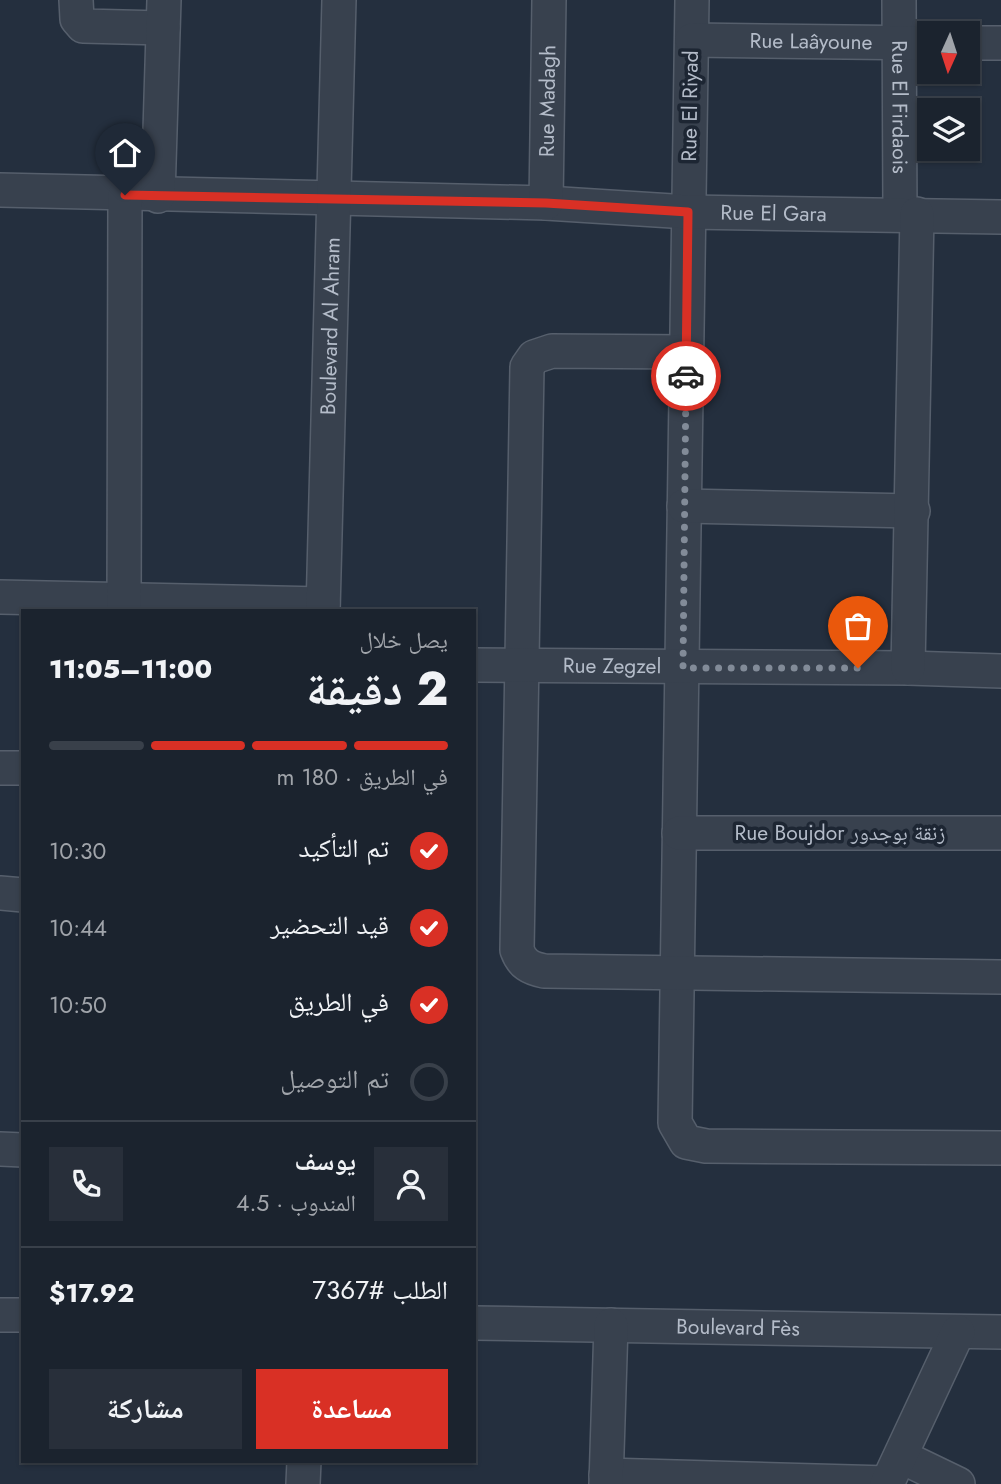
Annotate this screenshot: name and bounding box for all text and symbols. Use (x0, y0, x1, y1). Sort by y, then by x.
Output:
north arrow (917, 21, 980, 84)
map controls (917, 21, 980, 161)
street label: Rue Laâyoune (749, 26, 873, 57)
street label: Rue El Firdaois (884, 40, 915, 174)
street label: Rue Madagh (532, 45, 563, 157)
street label: Rue El Riyad (674, 50, 706, 162)
button: layers (917, 98, 980, 161)
pin (95, 123, 155, 195)
icon: home (106, 134, 144, 172)
street label: Rue El Gara (720, 198, 827, 229)
street label: Boulevard Al Ahram (313, 237, 348, 415)
courier (651, 341, 721, 411)
icon: car (667, 357, 705, 395)
pin (828, 596, 888, 668)
icon: bag (839, 607, 877, 645)
text: يصل خلال (359, 623, 448, 657)
text: 11:00–11:05 (49, 650, 212, 688)
street label: Rue Zegzel (563, 651, 661, 681)
text: 2 دقيقة (306, 656, 448, 722)
text: في الطريق · 180 m (277, 760, 448, 794)
street label: Rue Boujdor زنقة بوجدور (735, 818, 945, 848)
text: تم التأكيد (298, 829, 389, 867)
icon: check (410, 832, 448, 870)
text: 10:30 (49, 834, 106, 868)
text: قيد التحضير (270, 906, 389, 944)
icon: check (410, 909, 448, 947)
text: 10:44 (49, 911, 107, 945)
text: في الطريق (288, 983, 389, 1021)
icon: check (410, 986, 448, 1024)
text: 10:50 (49, 988, 107, 1022)
text: تم التوصيل (280, 1060, 389, 1098)
text: يوسف (295, 1142, 356, 1180)
button: phone (49, 1147, 123, 1221)
button: person (374, 1147, 448, 1221)
text: المندوب · 4.5 (236, 1186, 356, 1220)
text: الطلب #7367 (312, 1271, 448, 1309)
text: $17.92 (49, 1274, 134, 1312)
street label: Boulevard Fès (676, 1311, 800, 1344)
button: مشاركة (49, 1369, 242, 1449)
button: مساعدة (256, 1369, 448, 1449)

